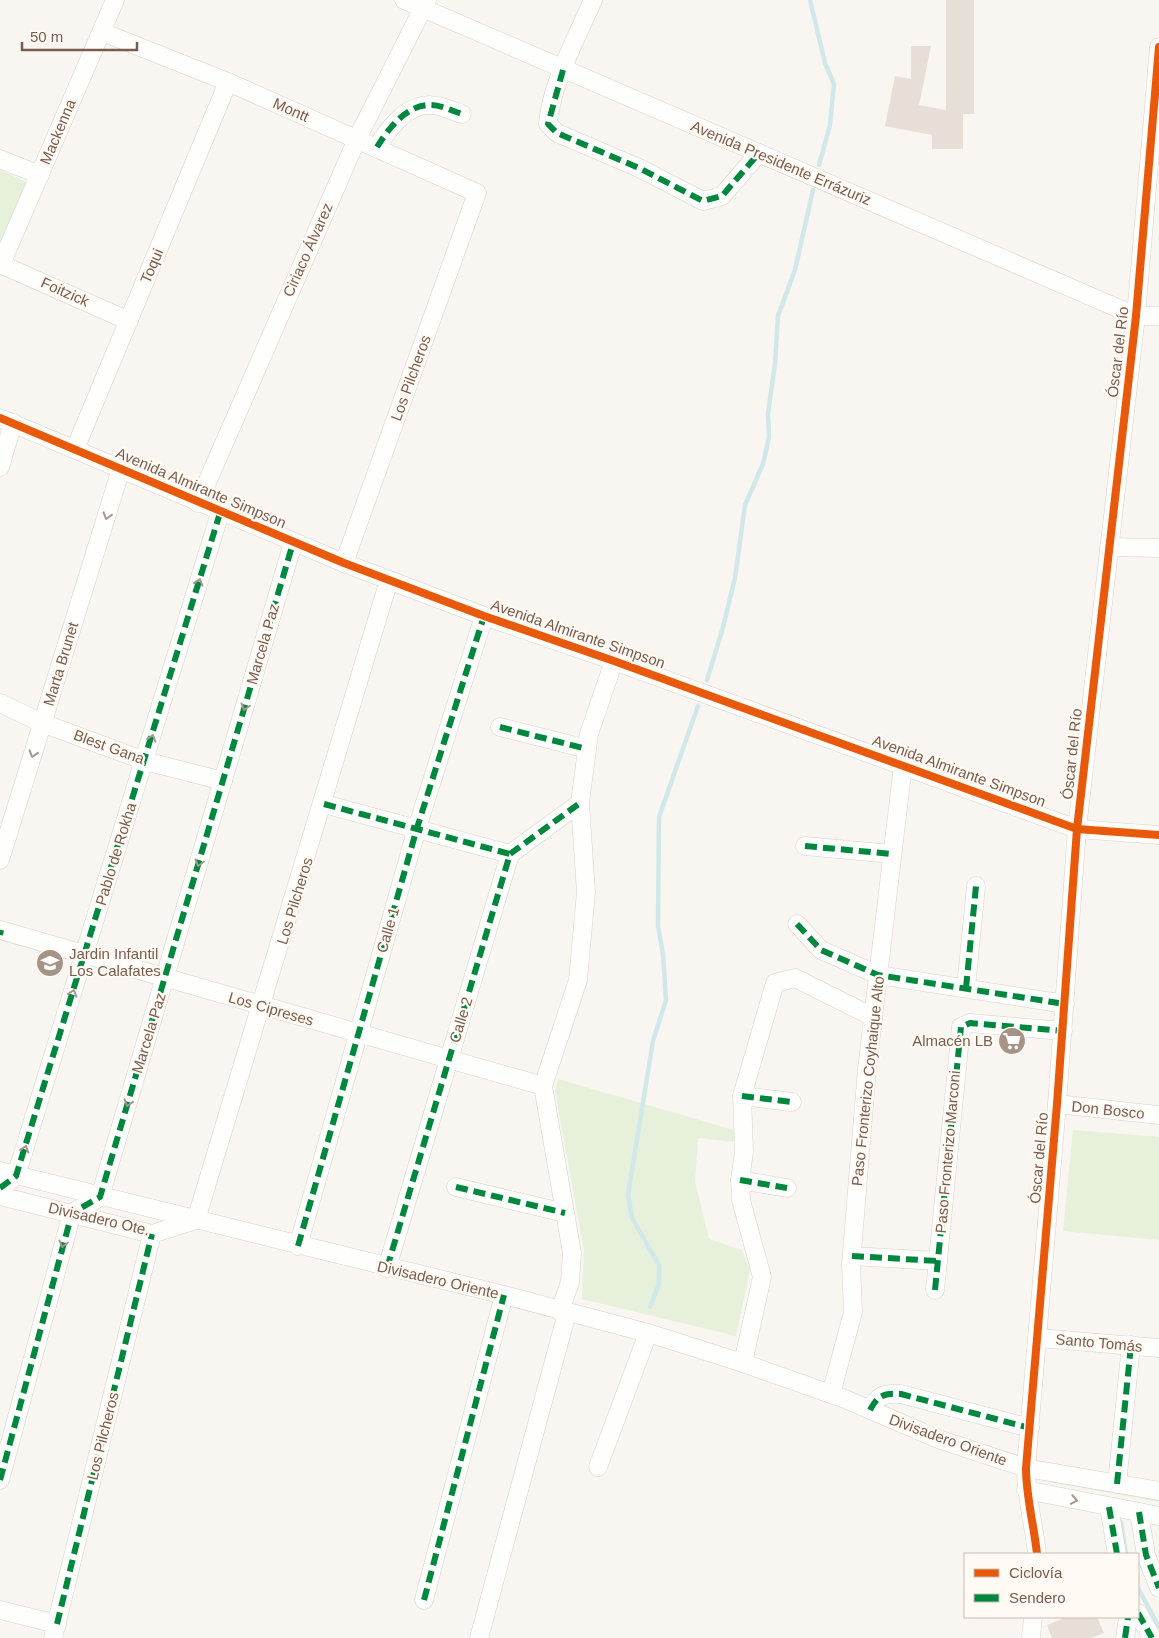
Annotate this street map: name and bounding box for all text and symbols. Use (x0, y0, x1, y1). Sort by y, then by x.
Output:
scale bar (22, 20, 138, 52)
text: 50 m (30, 28, 63, 45)
street label: Montt (271, 94, 313, 125)
street label: Mackenna (36, 96, 79, 167)
street label: Avenida Presidente Errázuriz (689, 117, 874, 208)
street label: Ciriaco Álvarez (279, 200, 336, 299)
street label: Toqui (137, 246, 166, 286)
street label: Foitzick (39, 273, 92, 310)
street label: Óscar del Río (1103, 305, 1132, 398)
street label: Los Pilcheros (387, 333, 434, 423)
street label: Avenida Almirante Simpson (114, 444, 289, 531)
one-way arrow (103, 511, 113, 519)
one-way arrow (194, 579, 204, 587)
street label: Avenida Almirante Simpson (489, 596, 668, 671)
street label: Marcela Paz (243, 601, 282, 686)
street label: Marta Brunet (40, 619, 82, 708)
one-way arrow (240, 702, 250, 711)
street label: Óscar del Río (1058, 707, 1085, 800)
street label: Blest Gana (71, 726, 148, 767)
street label: Avenida Almirante Simpson (870, 731, 1048, 810)
one-way arrow (146, 734, 156, 743)
one-way arrow (28, 750, 38, 758)
street label: Pablo de Rokha (92, 800, 139, 907)
street label: Los Pilcheros (273, 855, 316, 946)
one-way arrow (194, 858, 204, 867)
street label: Calle 1 (373, 905, 402, 955)
place label: Jardin Infantil Los Calafates (69, 945, 161, 979)
school or university icon: Jardin Infantil Los Calafates (35, 948, 65, 978)
street label: Paso Fronterizo Coyhaique Alto (848, 975, 887, 1187)
street label: Los Cipreses (227, 988, 316, 1029)
one-way arrow (67, 990, 77, 998)
street label: Marcela Paz (128, 991, 169, 1075)
street label: Calle 2 (446, 995, 475, 1045)
supermarket icon: Almacén LB (997, 1026, 1027, 1056)
place label: Almacén LB (912, 1032, 993, 1049)
street label: Paso Fronterizo Marconi (932, 1070, 963, 1234)
street label: Don Bosco (1071, 1097, 1145, 1122)
one-way arrow (124, 1098, 134, 1106)
street label: Óscar del Río (1026, 1112, 1051, 1204)
one-way arrow (19, 1145, 29, 1153)
street label: Divisadero Ote. (47, 1199, 151, 1238)
one-way arrow (59, 1239, 69, 1247)
street label: Divisadero Oriente (376, 1257, 501, 1302)
street label: Santo Tomás (1055, 1330, 1143, 1355)
street label: Los Pilcheros (83, 1390, 122, 1482)
street label: Divisadero Oriente (887, 1410, 1009, 1469)
one-way arrow (1070, 1494, 1078, 1504)
legend (964, 1553, 1139, 1618)
text: Ciclovía (1009, 1564, 1063, 1581)
text: Sendero (1009, 1589, 1066, 1606)

